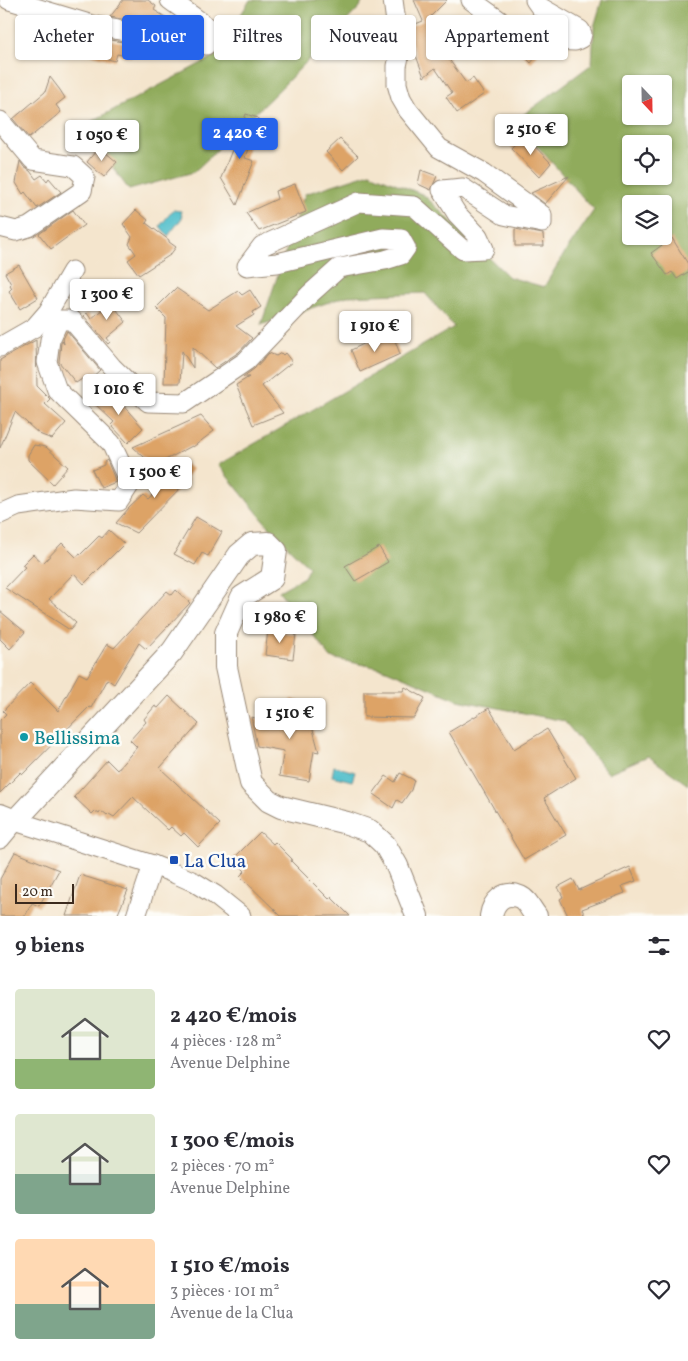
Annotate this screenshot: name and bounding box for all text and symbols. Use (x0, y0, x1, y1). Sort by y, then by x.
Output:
chip: Acheter (15, 15, 112, 60)
chip: Louer (122, 15, 204, 60)
chip: Filtres (214, 15, 301, 60)
chip: Nouveau (311, 15, 416, 60)
chip: Appartement (426, 15, 568, 60)
north arrow (622, 75, 672, 125)
map controls (622, 75, 672, 245)
pin: 2 510 € (485, 114, 577, 156)
pin: 2 420 € (194, 118, 286, 160)
text: 2 510 € (506, 119, 556, 141)
pin: 1 050 € (56, 120, 148, 162)
text: 2 420 € (213, 123, 267, 145)
text: 1 050 € (76, 125, 128, 147)
button: locate (622, 135, 672, 185)
button: layers (622, 195, 672, 245)
pin: 1 300 € (61, 278, 153, 321)
text: 1 300 € (81, 284, 133, 306)
pin: 1 910 € (329, 310, 421, 353)
text: 1 910 € (350, 316, 400, 338)
pin: 1 010 € (73, 374, 165, 416)
text: 1 010 € (94, 379, 144, 401)
pin: 1 500 € (109, 456, 201, 499)
text: 1 500 € (129, 462, 181, 484)
pin: 1 980 € (234, 602, 326, 644)
text: 1 980 € (254, 607, 306, 629)
pin: 1 510 € (244, 698, 336, 740)
text: 1 510 € (266, 703, 314, 725)
place label: Bellissima (34, 726, 120, 752)
marker: Bellissima (18, 731, 30, 743)
place label: La Clua (184, 849, 246, 875)
marker: La Clua (168, 854, 180, 866)
scale bar (15, 881, 74, 904)
text: 20 m (22, 883, 53, 902)
text: 9 biens (15, 932, 85, 961)
icon: filters (645, 932, 673, 960)
text: 2 420 €/mois (170, 1002, 297, 1031)
icon: home (55, 1009, 115, 1069)
icon: heart (645, 1025, 673, 1053)
text: 4 pièces · 128 m² (170, 1031, 282, 1053)
text: Avenue Delphine (170, 1053, 290, 1075)
text: 1 300 €/mois (170, 1127, 295, 1156)
icon: home (55, 1134, 115, 1194)
icon: heart (645, 1150, 673, 1178)
text: 2 pièces · 70 m² (170, 1156, 275, 1178)
text: Avenue Delphine (170, 1178, 290, 1200)
text: 1 510 €/mois (170, 1252, 290, 1281)
icon: home (55, 1259, 115, 1319)
icon: heart (645, 1275, 673, 1303)
text: 3 pièces · 101 m² (170, 1281, 279, 1303)
text: Avenue de la Clua (170, 1303, 294, 1325)

